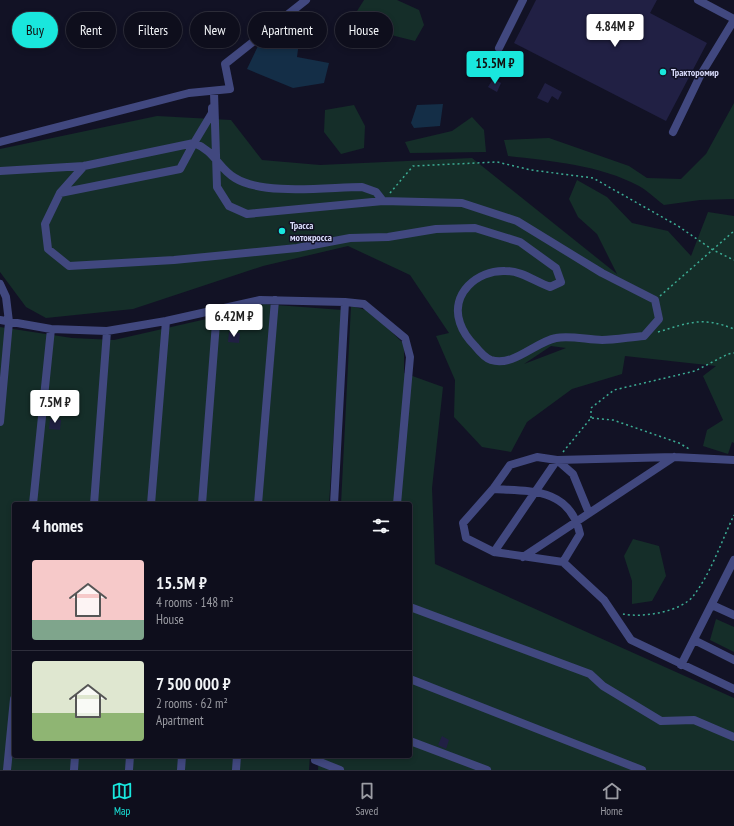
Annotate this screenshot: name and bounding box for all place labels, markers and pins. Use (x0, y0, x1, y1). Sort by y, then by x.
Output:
pin: 4.84M ₽ (578, 14, 652, 48)
pin: 15.5M ₽ (458, 51, 532, 85)
place label: Тракторомир (671, 66, 719, 79)
marker: Тракторомир (658, 67, 668, 77)
place label: Трасса мотокросса (290, 219, 332, 244)
marker: Трасса мотокросса (277, 226, 287, 236)
pin: 6.42M ₽ (197, 304, 271, 338)
pin: 7.5M ₽ (22, 390, 88, 424)

